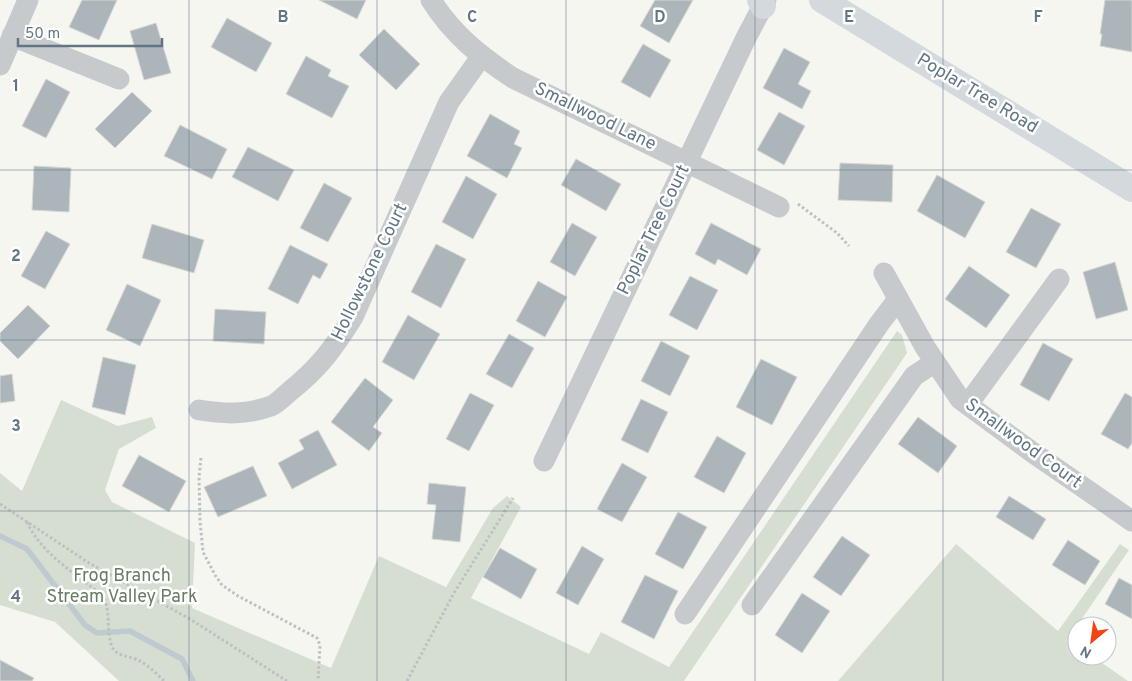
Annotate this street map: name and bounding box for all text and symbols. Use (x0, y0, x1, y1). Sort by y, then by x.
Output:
text: B (277, 8, 289, 28)
text: C (467, 8, 477, 28)
text: D (654, 8, 666, 28)
text: E (844, 8, 854, 28)
text: F (1033, 8, 1043, 28)
scale bar (18, 15, 161, 47)
text: 50 m (25, 25, 60, 44)
street label: Poplar Tree Road (912, 49, 1042, 139)
text: 1 (13, 77, 19, 97)
street label: Smallwood Lane (530, 78, 660, 156)
street label: Poplar Tree Court (613, 161, 695, 299)
street label: Hollowstone Court (327, 200, 413, 344)
text: 2 (11, 247, 21, 267)
street label: Smallwood Court (960, 394, 1086, 494)
text: 3 (11, 417, 21, 437)
park label: Frog Branch Stream Valley Park (47, 565, 197, 609)
text: 4 (11, 588, 21, 608)
north arrow (1067, 616, 1117, 666)
text: N (1078, 641, 1095, 661)

